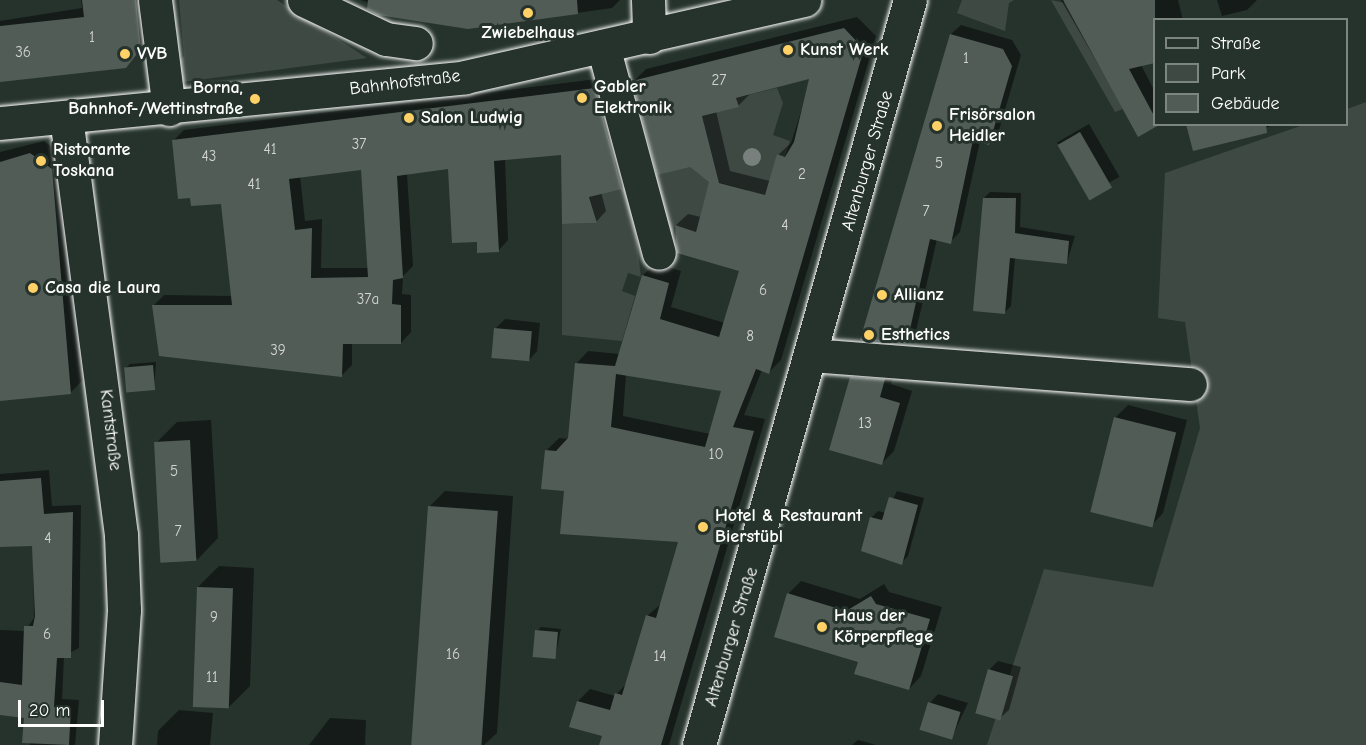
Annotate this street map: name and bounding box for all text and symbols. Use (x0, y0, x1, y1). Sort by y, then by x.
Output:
marker: Zwiebelhaus (521, 6, 535, 20)
legend (1153, 18, 1348, 126)
place label: Zwiebelhaus (482, 22, 574, 44)
house number: 1 (89, 29, 95, 47)
text: Straße (1211, 33, 1261, 54)
place label: Kunst Werk (800, 39, 888, 61)
place label: VVB (137, 43, 167, 65)
marker: Kunst Werk (781, 43, 795, 57)
house number: 36 (15, 44, 31, 62)
marker: VVB (118, 47, 132, 61)
house number: 1 (963, 50, 969, 68)
text: Park (1211, 63, 1245, 84)
street label: Bahnhofstraße (348, 65, 462, 101)
house number: 27 (712, 72, 726, 90)
place label: Gabler Elektronik (594, 77, 672, 119)
place label: Borna, Bahnhof-/Wettinstraße (68, 78, 243, 121)
street label: Altenburger Straße (838, 88, 898, 234)
marker: Gabler Elektronik (575, 91, 589, 105)
marker: Borna, Bahnhof-/Wettinstraße (248, 92, 262, 106)
text: Gebäude (1211, 93, 1280, 114)
place label: Frisörsalon Heidler (949, 105, 1035, 148)
place label: Salon Ludwig (421, 107, 523, 129)
marker: Salon Ludwig (402, 111, 416, 125)
marker: Frisörsalon Heidler (930, 119, 944, 133)
house number: 37 (352, 136, 366, 154)
place label: Ristorante Toskana (53, 140, 130, 182)
house number: 41 (263, 141, 277, 159)
house number: 43 (202, 148, 216, 166)
marker: Ristorante Toskana (34, 154, 48, 168)
house number: 5 (935, 155, 943, 173)
house number: 2 (798, 166, 806, 184)
house number: 41 (247, 176, 261, 194)
house number: 7 (922, 203, 930, 221)
house number: 4 (781, 217, 789, 235)
place label: Casa die Laura (45, 277, 161, 299)
marker: Casa die Laura (26, 281, 40, 295)
house number: 6 (759, 282, 767, 300)
place label: Allianz (894, 284, 943, 306)
marker: Allianz (875, 288, 889, 302)
house number: 37a (357, 291, 379, 309)
place label: Esthetics (881, 324, 950, 346)
house number: 8 (746, 328, 754, 346)
marker: Esthetics (862, 328, 876, 342)
house number: 39 (270, 342, 286, 360)
street label: Kantstraße (94, 388, 126, 472)
house number: 13 (858, 415, 872, 433)
house number: 10 (708, 446, 724, 464)
house number: 5 (170, 463, 178, 481)
place label: Hotel & Restaurant Bierstübl (715, 506, 862, 548)
marker: Hotel & Restaurant Bierstübl (696, 520, 710, 534)
house number: 7 (174, 523, 182, 541)
house number: 4 (44, 530, 52, 548)
street label: Altenburger Straße (701, 565, 763, 709)
place label: Haus der Körperpflege (834, 606, 933, 648)
house number: 9 (210, 609, 218, 627)
marker: Haus der Körperpflege (815, 620, 829, 634)
house number: 6 (43, 626, 51, 644)
house number: 16 (446, 646, 460, 664)
house number: 14 (653, 648, 667, 666)
house number: 11 (206, 669, 218, 687)
scale bar (21, 688, 106, 726)
text: 20 m (29, 700, 70, 721)

